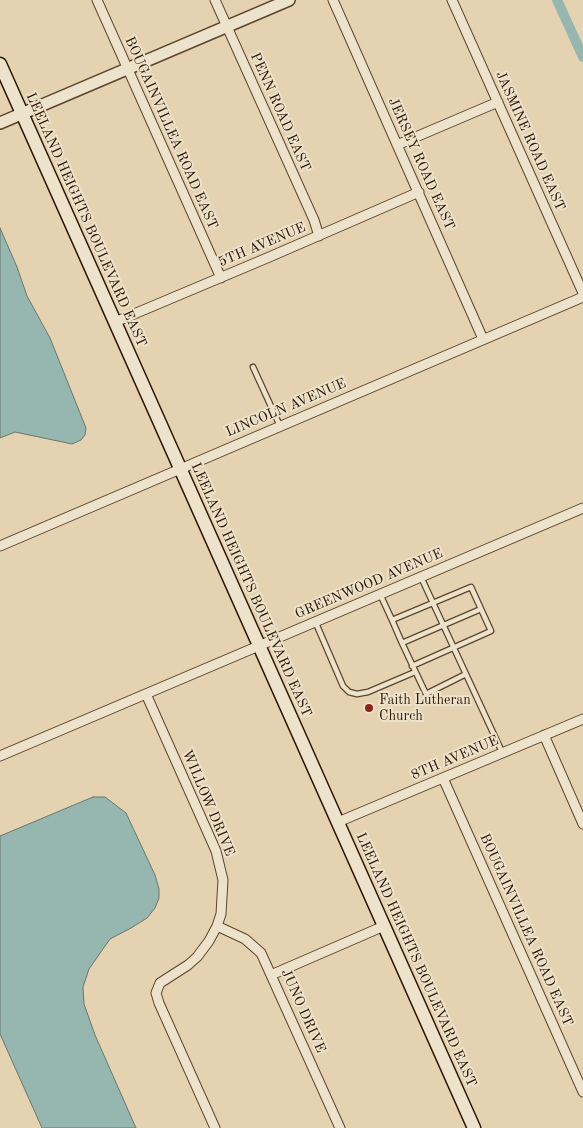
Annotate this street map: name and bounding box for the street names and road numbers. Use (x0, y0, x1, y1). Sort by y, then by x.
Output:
street label: BOUGAINVILLEA ROAD EAST (121, 34, 221, 232)
street label: PENN ROAD EAST (246, 50, 314, 174)
street label: JASMINE ROAD EAST (492, 69, 568, 213)
street label: LEELAND HEIGHTS BOULEVARD EAST (22, 90, 150, 350)
street label: JERSEY ROAD EAST (384, 95, 458, 233)
street label: 5TH AVENUE (216, 219, 308, 271)
street label: LINCOLN AVENUE (223, 375, 349, 441)
street label: LEELAND HEIGHTS BOULEVARD EAST (187, 460, 315, 720)
street label: GREENWOOD AVENUE (293, 545, 445, 623)
street label: 8TH AVENUE (409, 732, 501, 784)
street label: WILLOW DRIVE (178, 747, 238, 859)
street label: LEELAND HEIGHTS BOULEVARD EAST (352, 830, 480, 1090)
street label: BOUGAINVILLEA ROAD EAST (476, 831, 576, 1029)
street label: JUNO DRIVE (277, 967, 329, 1055)

